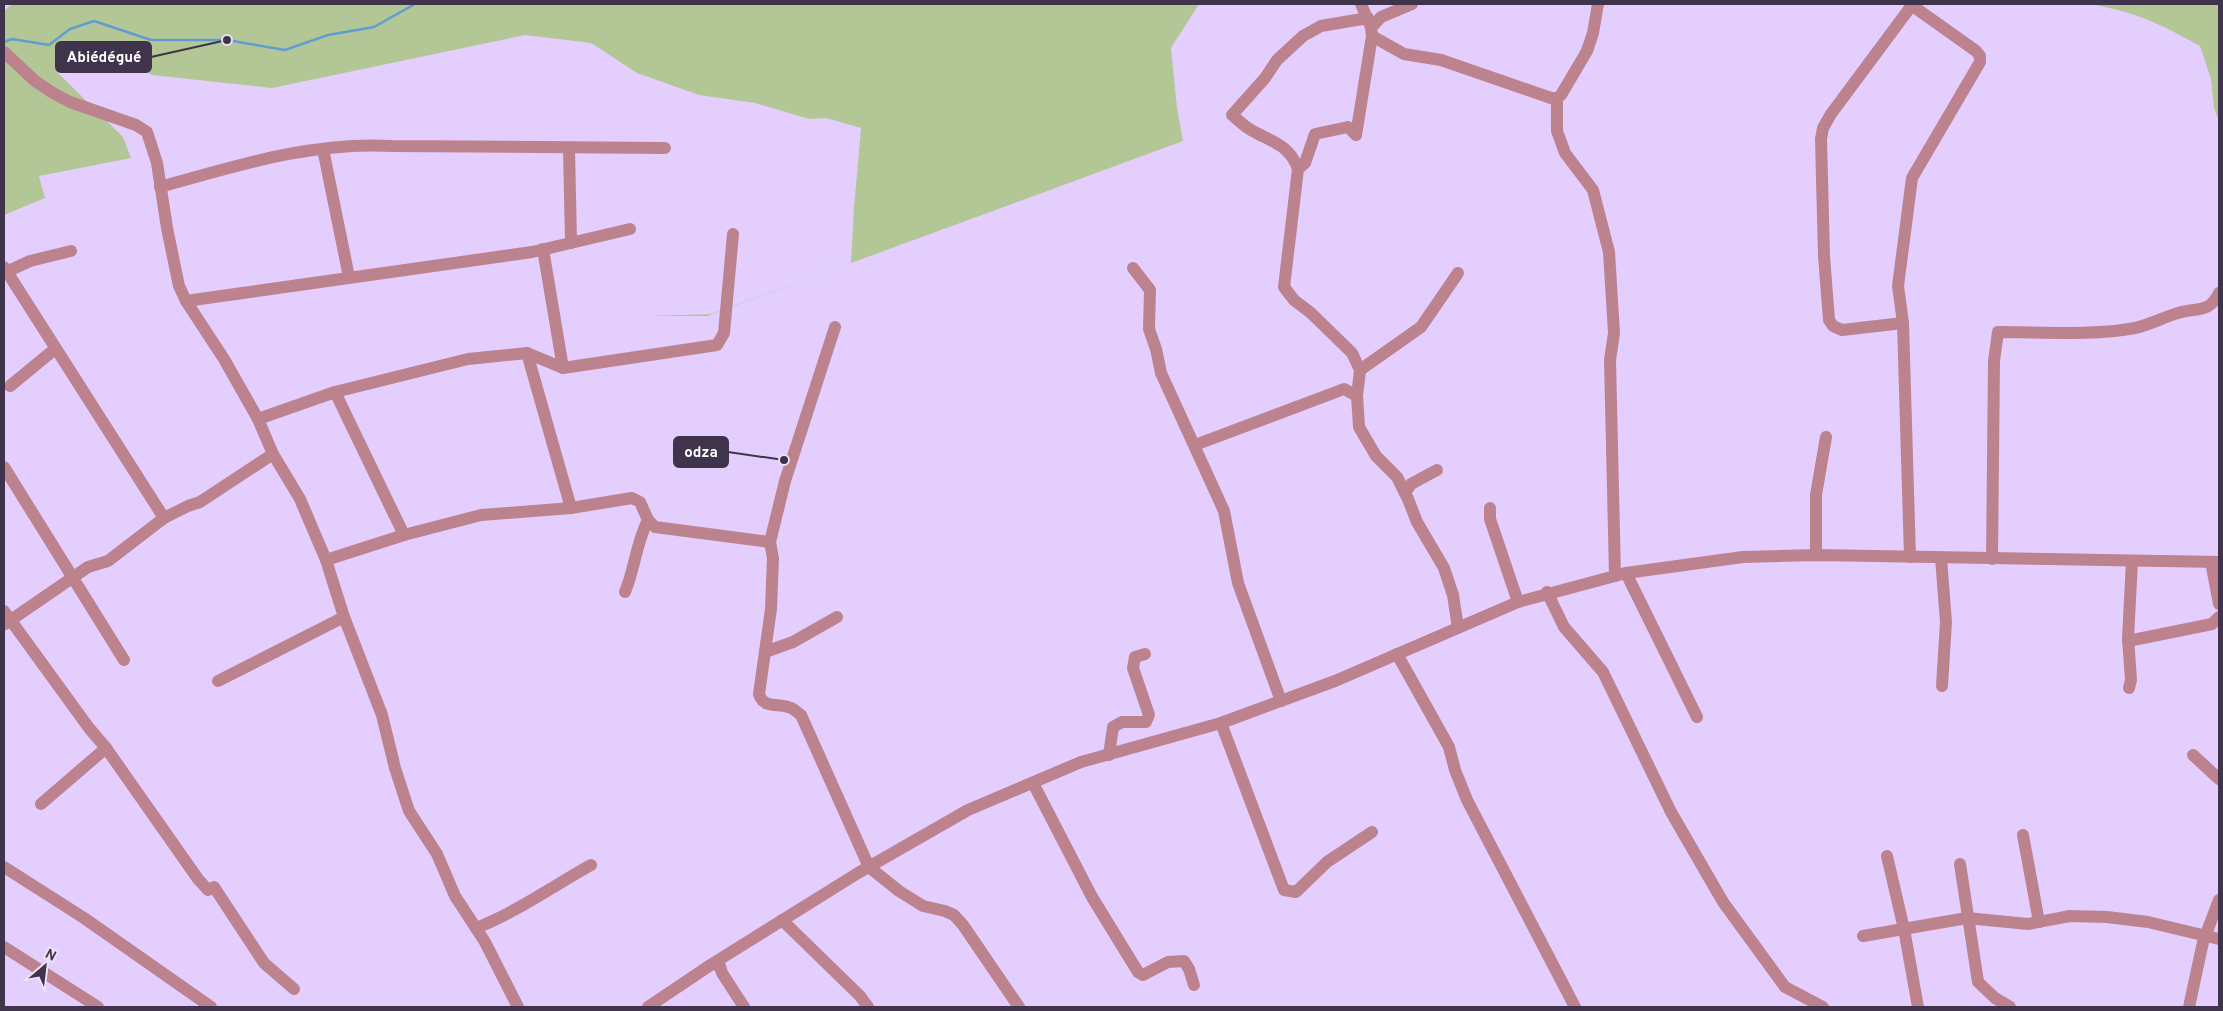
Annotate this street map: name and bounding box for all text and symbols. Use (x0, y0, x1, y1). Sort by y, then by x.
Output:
callout: Abiédégué (56, 42, 151, 72)
text: Abiédégué (67, 49, 141, 68)
callout: odza (674, 437, 728, 467)
text: odza (684, 444, 718, 463)
north arrow (20, 941, 70, 991)
text: N (42, 946, 59, 966)

